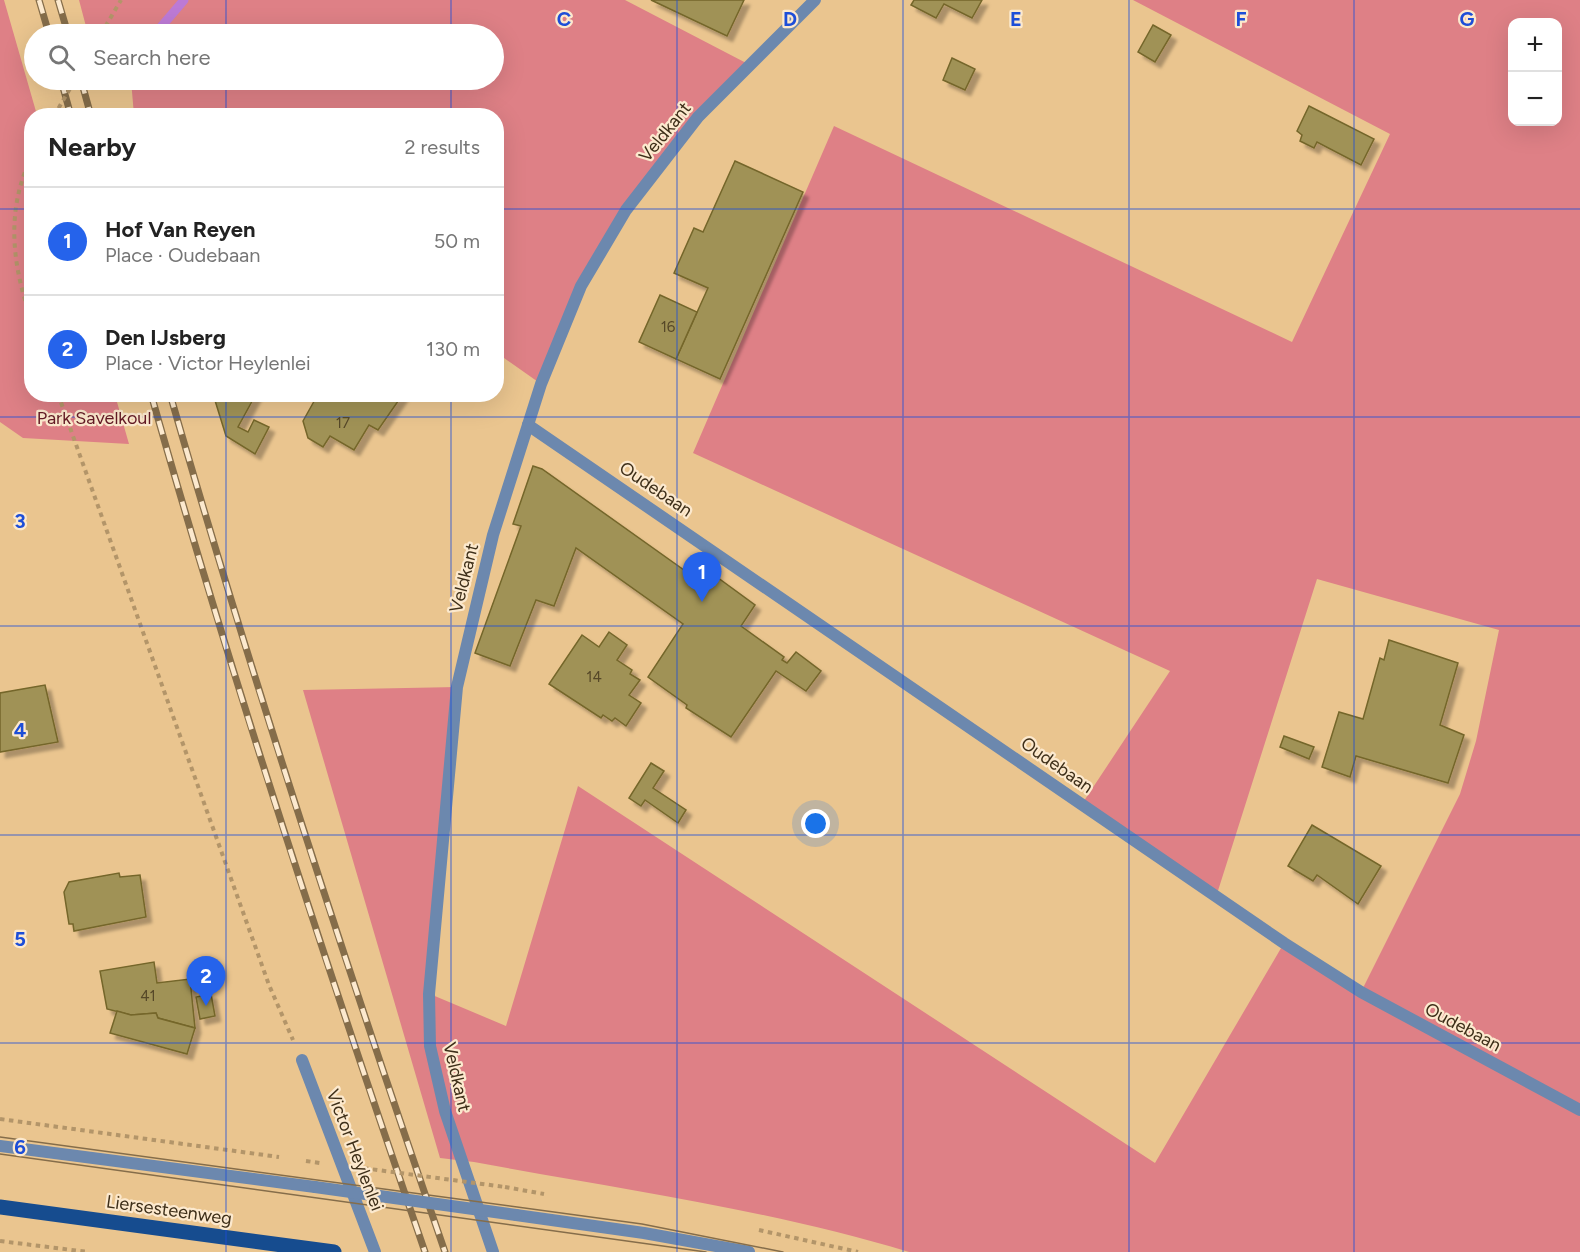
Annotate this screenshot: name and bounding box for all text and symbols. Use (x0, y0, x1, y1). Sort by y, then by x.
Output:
text: C (557, 7, 571, 31)
text: D (783, 7, 797, 31)
text: E (1010, 7, 1022, 31)
text: F (1235, 7, 1247, 31)
text: G (1460, 7, 1475, 31)
map controls (1508, 18, 1562, 126)
button: + (1508, 18, 1562, 72)
search box (24, 24, 504, 90)
icon: search (45, 41, 78, 74)
text: Search here (93, 44, 211, 71)
button: − (1508, 72, 1562, 126)
street label: Veldkant (634, 97, 696, 166)
text: Nearby (48, 131, 136, 163)
text: 2 results (404, 135, 480, 159)
text: Hof Van Reyen (105, 216, 256, 243)
text: 1 (63, 229, 72, 253)
text: 50 m (434, 229, 480, 253)
text: Place · Oudebaan (105, 243, 260, 267)
house number: 16 (661, 318, 676, 336)
text: Den IJsberg (105, 324, 226, 351)
text: 2 (62, 337, 73, 361)
text: 130 m (426, 337, 480, 361)
text: Place · Victor Heylenlei (105, 351, 311, 375)
park label: Park Savelkoul (37, 407, 151, 429)
house number: 17 (336, 414, 350, 432)
street label: Oudebaan (615, 457, 697, 521)
text: 3 (14, 509, 26, 533)
street label: Veldkant (445, 541, 483, 615)
pin: 1 (682, 552, 722, 602)
house number: 14 (586, 668, 602, 686)
text: 4 (14, 718, 27, 742)
street label: Oudebaan (1017, 732, 1097, 798)
your location (801, 809, 830, 838)
text: 5 (14, 927, 26, 951)
pin: 2 (186, 956, 226, 1006)
house number: 41 (140, 987, 156, 1005)
street label: Oudebaan (1421, 998, 1505, 1056)
street label: Veldkant (438, 1040, 476, 1114)
street label: Victor Heylenlei (322, 1086, 388, 1214)
text: 6 (14, 1135, 26, 1159)
street label: Liersesteenweg (105, 1190, 233, 1230)

